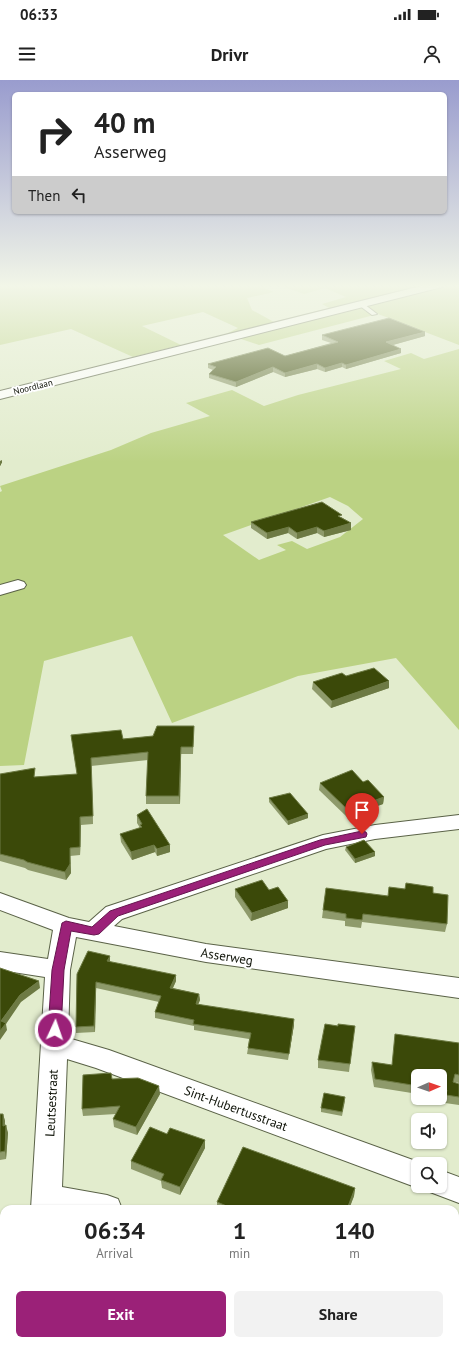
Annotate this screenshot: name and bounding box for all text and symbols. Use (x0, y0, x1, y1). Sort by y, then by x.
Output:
text: 06:33 (20, 5, 58, 24)
icon: menu (16, 43, 38, 65)
text: Drivr (211, 43, 248, 66)
icon: person (421, 43, 443, 65)
text: 40 m (94, 104, 155, 141)
icon: right (28, 108, 80, 160)
text: Asserweg (94, 140, 167, 163)
icon: left (68, 184, 90, 206)
text: Then (28, 186, 60, 205)
street label: Noordlaan (12, 376, 54, 397)
pin (345, 793, 379, 834)
icon: arrive (351, 799, 373, 821)
street label: Asserweg (200, 944, 254, 969)
position arrow (34, 1009, 76, 1051)
street label: Leutsestraat (41, 1068, 62, 1137)
north arrow (411, 1069, 447, 1105)
map controls (411, 1069, 447, 1193)
street label: Sint-Hubertusstraat (182, 1082, 290, 1135)
button: sound (411, 1113, 447, 1149)
button: search (411, 1157, 447, 1193)
text: 06:34 (84, 1215, 145, 1246)
text: 1 (233, 1215, 246, 1246)
text: 140 (334, 1215, 375, 1246)
text: Arrival (96, 1245, 133, 1262)
text: min (229, 1245, 250, 1262)
text: m (349, 1245, 360, 1262)
button: Exit (16, 1291, 226, 1337)
button: Share (234, 1291, 443, 1337)

